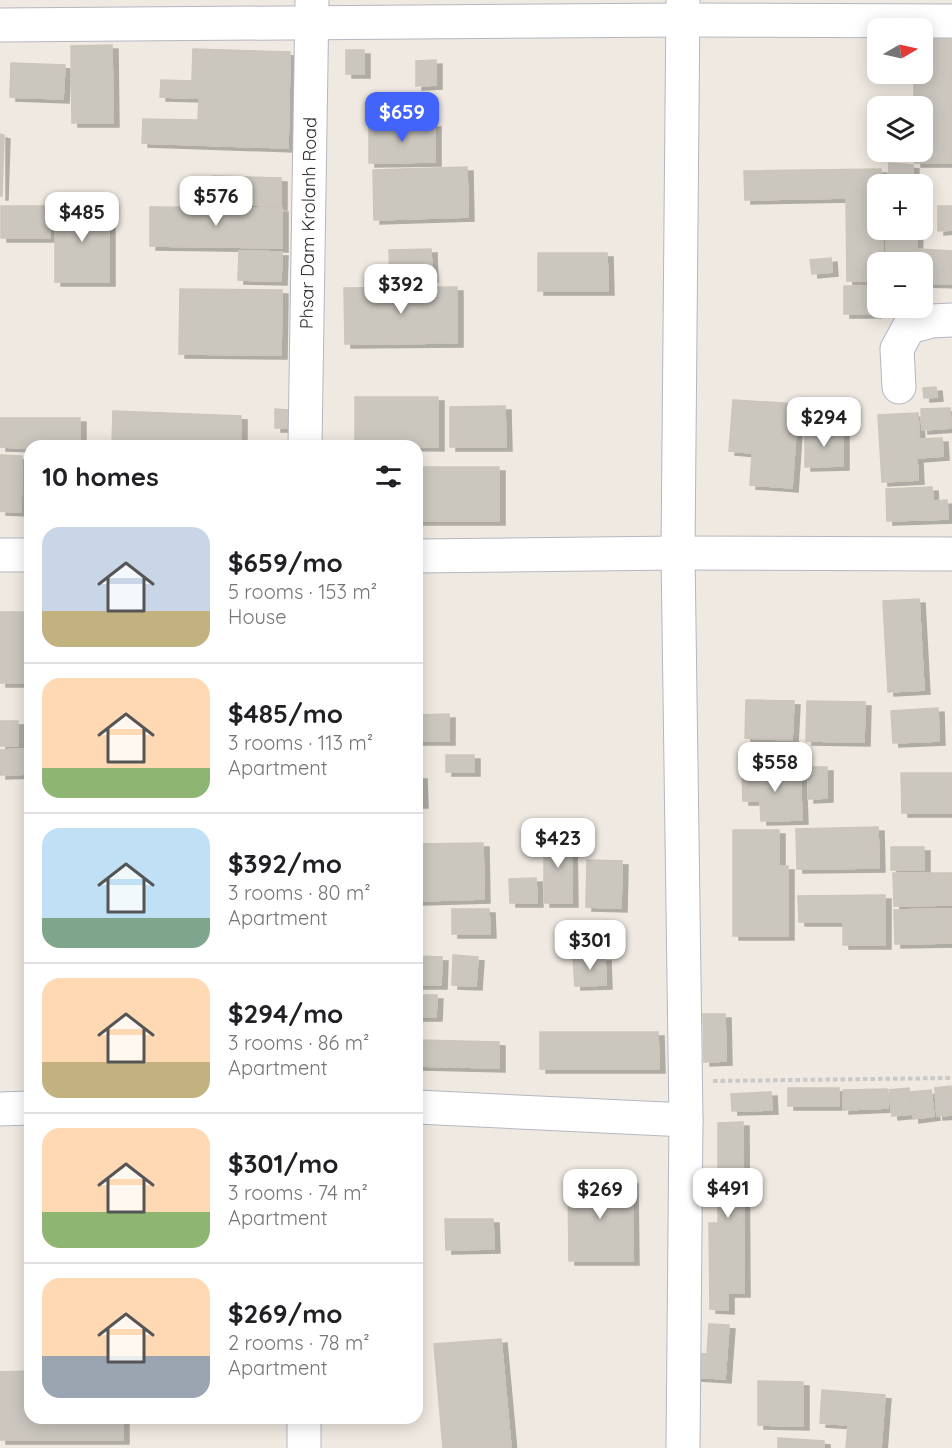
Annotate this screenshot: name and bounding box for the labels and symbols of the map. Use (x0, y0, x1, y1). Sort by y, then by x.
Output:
north arrow (867, 18, 933, 84)
pin: $659 (366, 92, 438, 143)
street label: Phsar Dam Krolanh Road (295, 117, 321, 329)
pin: $576 (180, 176, 252, 227)
pin: $485 (46, 192, 118, 243)
pin: $392 (365, 264, 437, 315)
pin: $294 (788, 397, 860, 448)
pin: $558 (739, 742, 811, 793)
pin: $423 (522, 818, 594, 869)
pin: $301 (554, 920, 626, 971)
pin: $491 (692, 1168, 764, 1219)
pin: $269 (564, 1169, 636, 1220)

